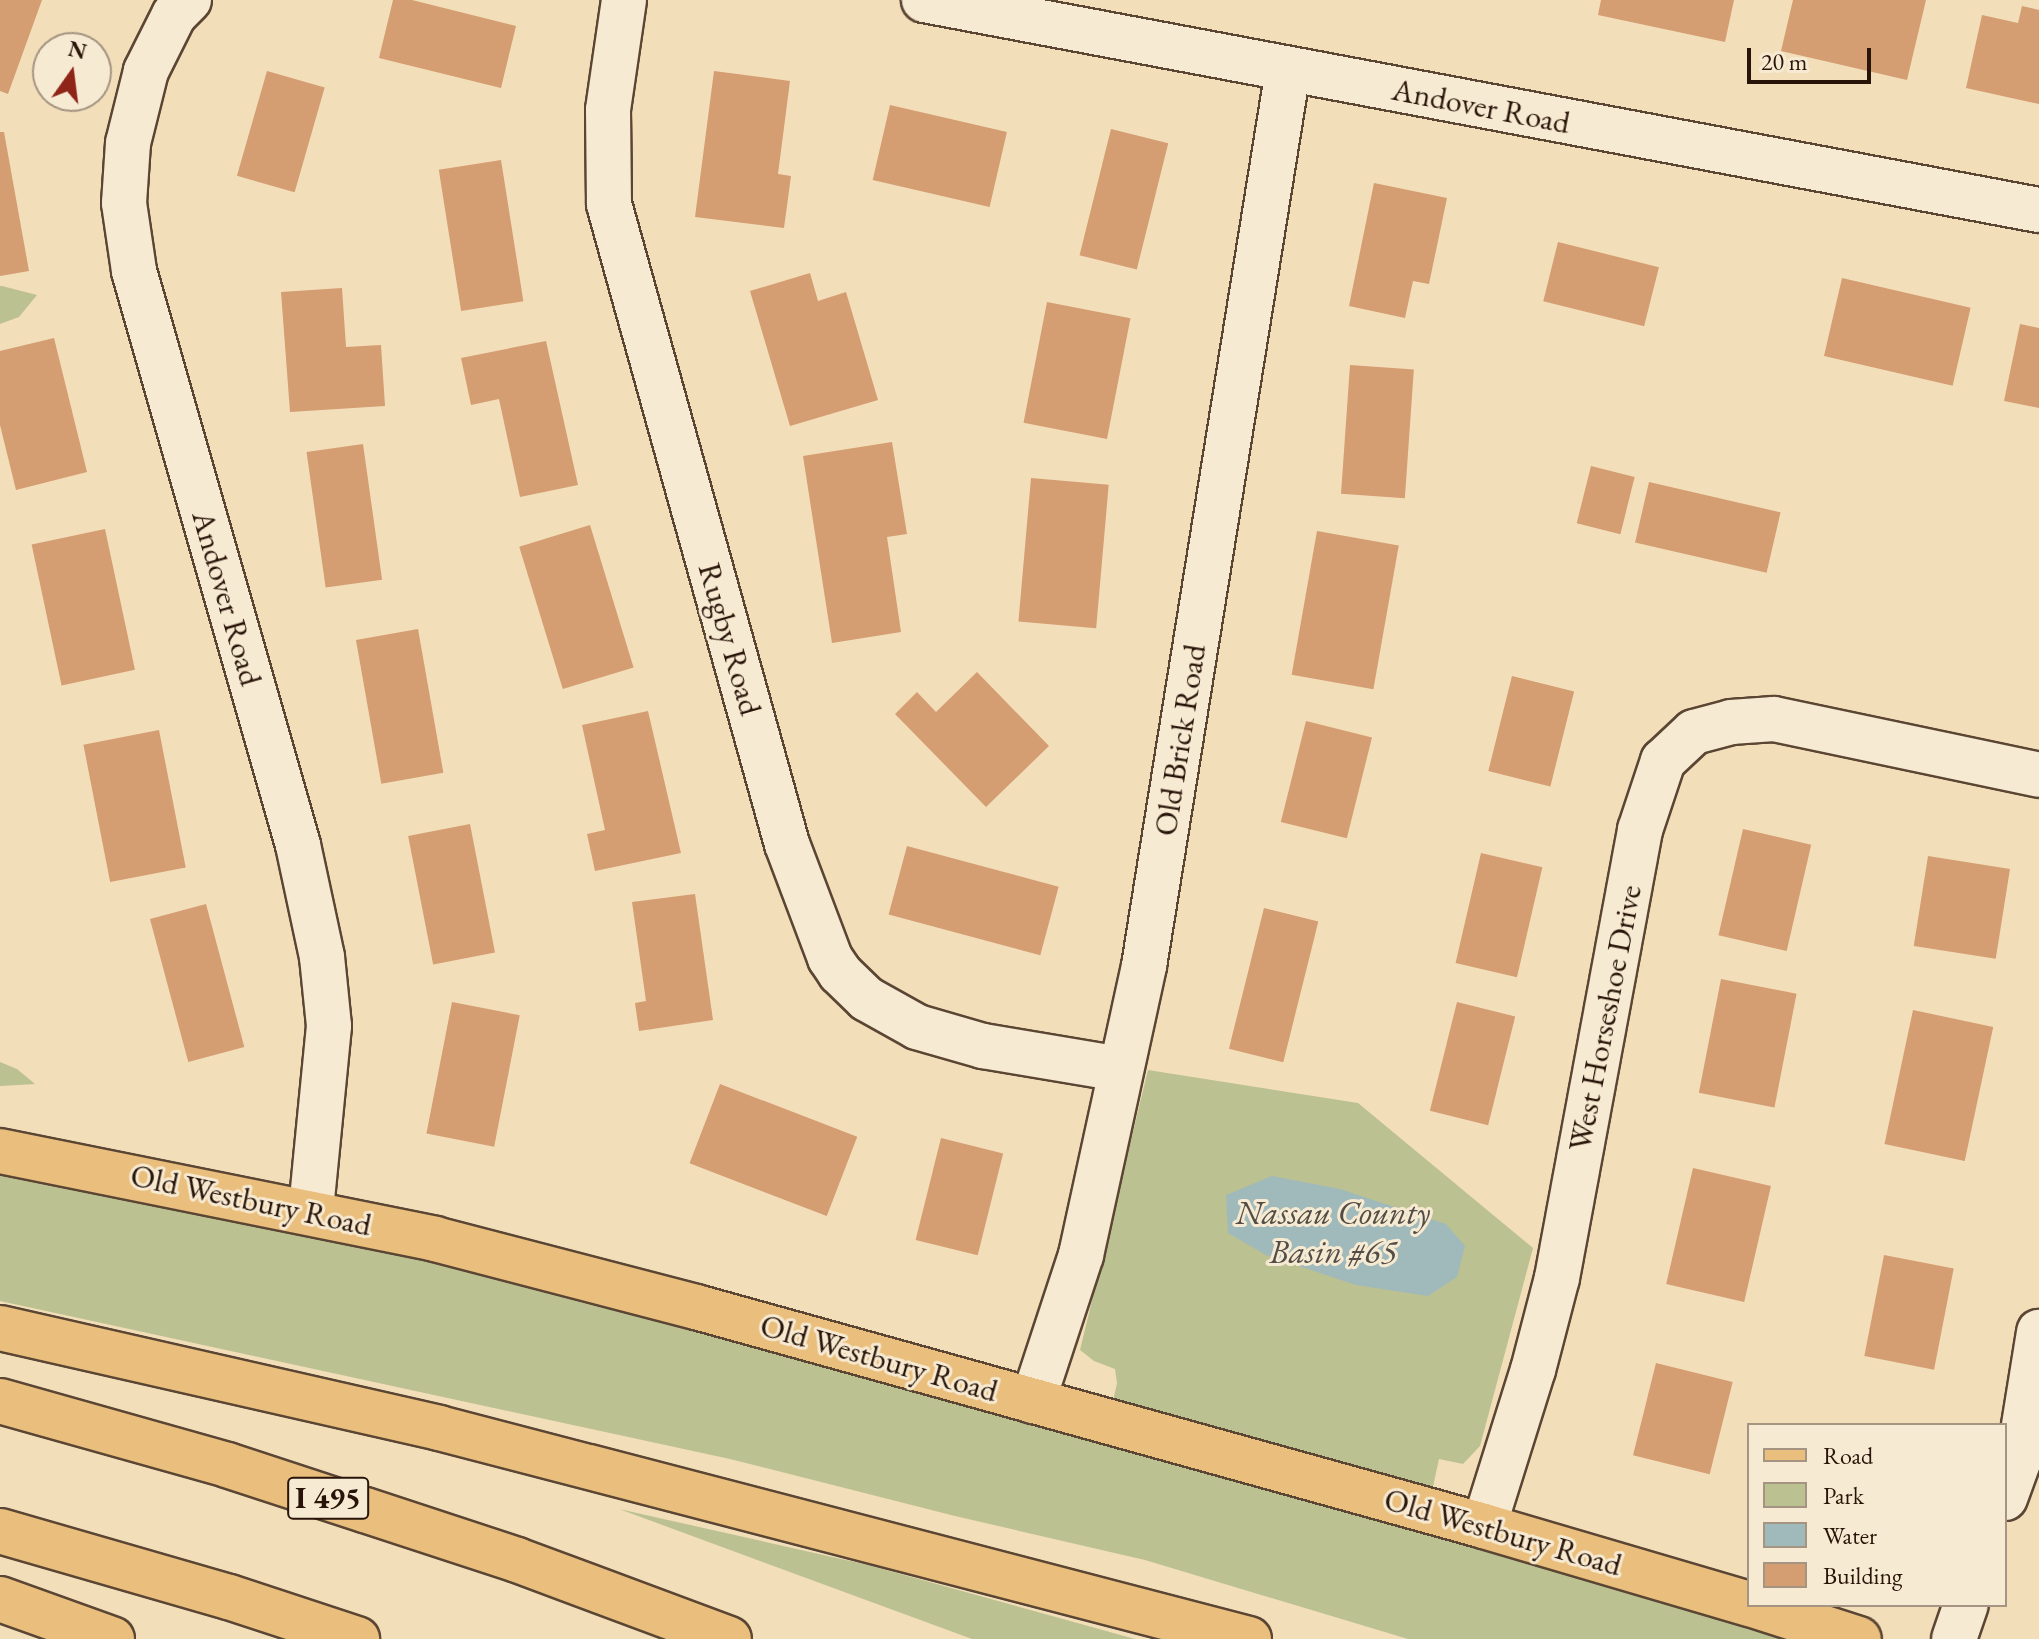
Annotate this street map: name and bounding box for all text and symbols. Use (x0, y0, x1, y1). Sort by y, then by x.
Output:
north arrow (32, 32, 112, 112)
scale bar (1751, 32, 1875, 82)
text: N (65, 34, 90, 66)
text: 20 m (1761, 46, 1808, 77)
street label: Andover Road (1389, 70, 1573, 142)
street label: Andover Road (184, 506, 270, 690)
street label: Rugby Road (690, 558, 770, 720)
street label: Old Brick Road (1146, 641, 1214, 839)
street label: West Horseshoe Drive (1560, 882, 1650, 1154)
street label: Old Westbury Road (127, 1156, 375, 1244)
water label: Nassau County Basin #65 (1236, 1192, 1430, 1272)
street label: Old Westbury Road (756, 1306, 1002, 1410)
legend (1747, 1423, 2007, 1607)
text: Road (1823, 1440, 1873, 1471)
road number: I 495 (286, 1472, 370, 1524)
street label: Old Westbury Road (1380, 1480, 1626, 1584)
text: Park (1823, 1480, 1864, 1511)
text: Water (1823, 1520, 1877, 1551)
text: Building (1823, 1560, 1903, 1591)

